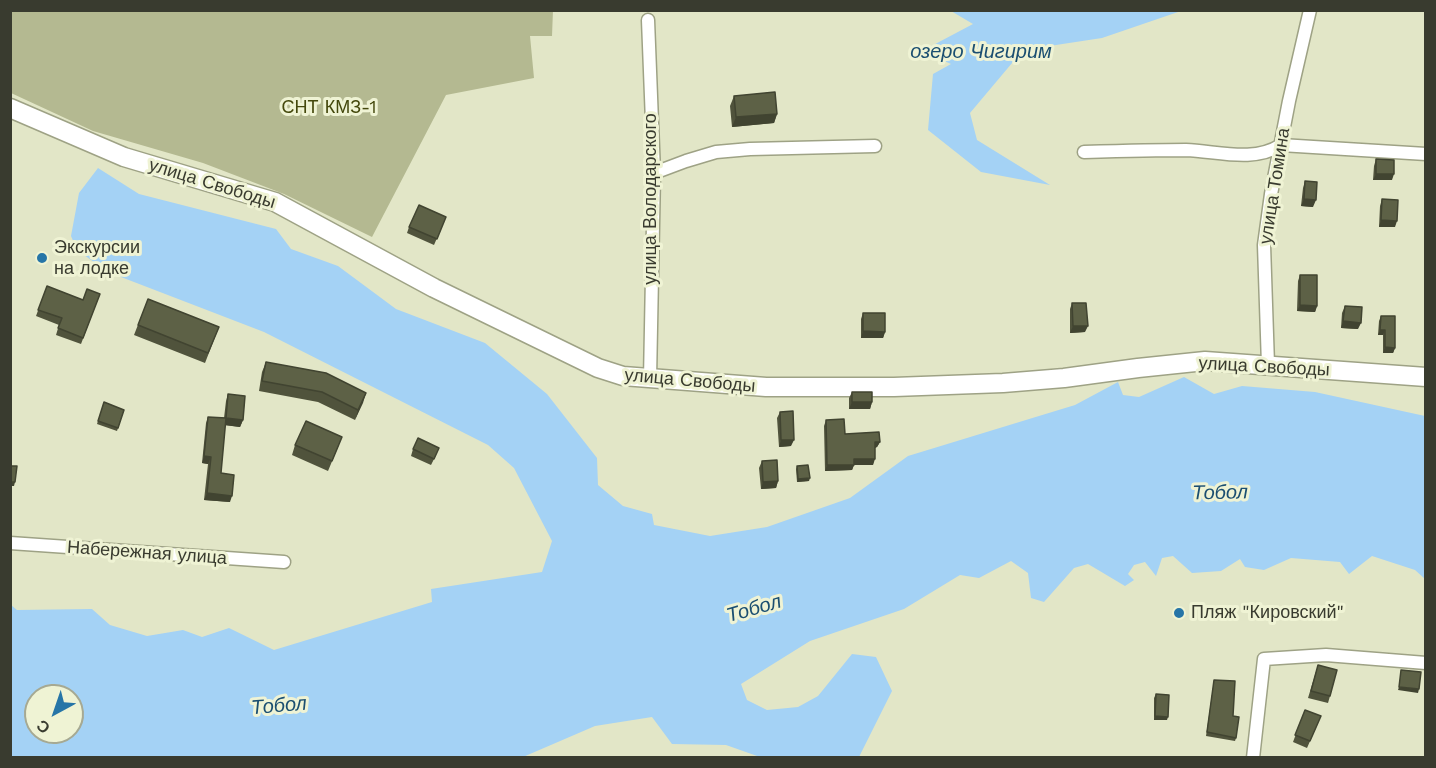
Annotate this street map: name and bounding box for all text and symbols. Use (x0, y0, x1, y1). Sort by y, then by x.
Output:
water label: озеро Чигирим (910, 40, 1052, 64)
park label: СНТ КМЗ-1 (282, 97, 376, 119)
street label: улица Володарского (640, 113, 662, 285)
street label: улица Томина (1255, 126, 1295, 246)
street label: улица Свободы (146, 154, 278, 214)
place label: Экскурсии на лодке (54, 237, 140, 280)
marker: Экскурсии на лодке (35, 251, 49, 265)
street label: улица Свободы (1198, 353, 1330, 381)
street label: улица Свободы (624, 365, 756, 397)
water label: Тобол (1192, 481, 1248, 505)
street label: Набережная улица (66, 537, 228, 569)
water label: Тобол (724, 590, 784, 628)
place label: Пляж "Кировский" (1191, 602, 1344, 624)
marker: Пляж "Кировский" (1172, 606, 1186, 620)
north arrow (24, 684, 84, 744)
water label: Тобол (250, 692, 308, 720)
text: С (33, 716, 54, 738)

